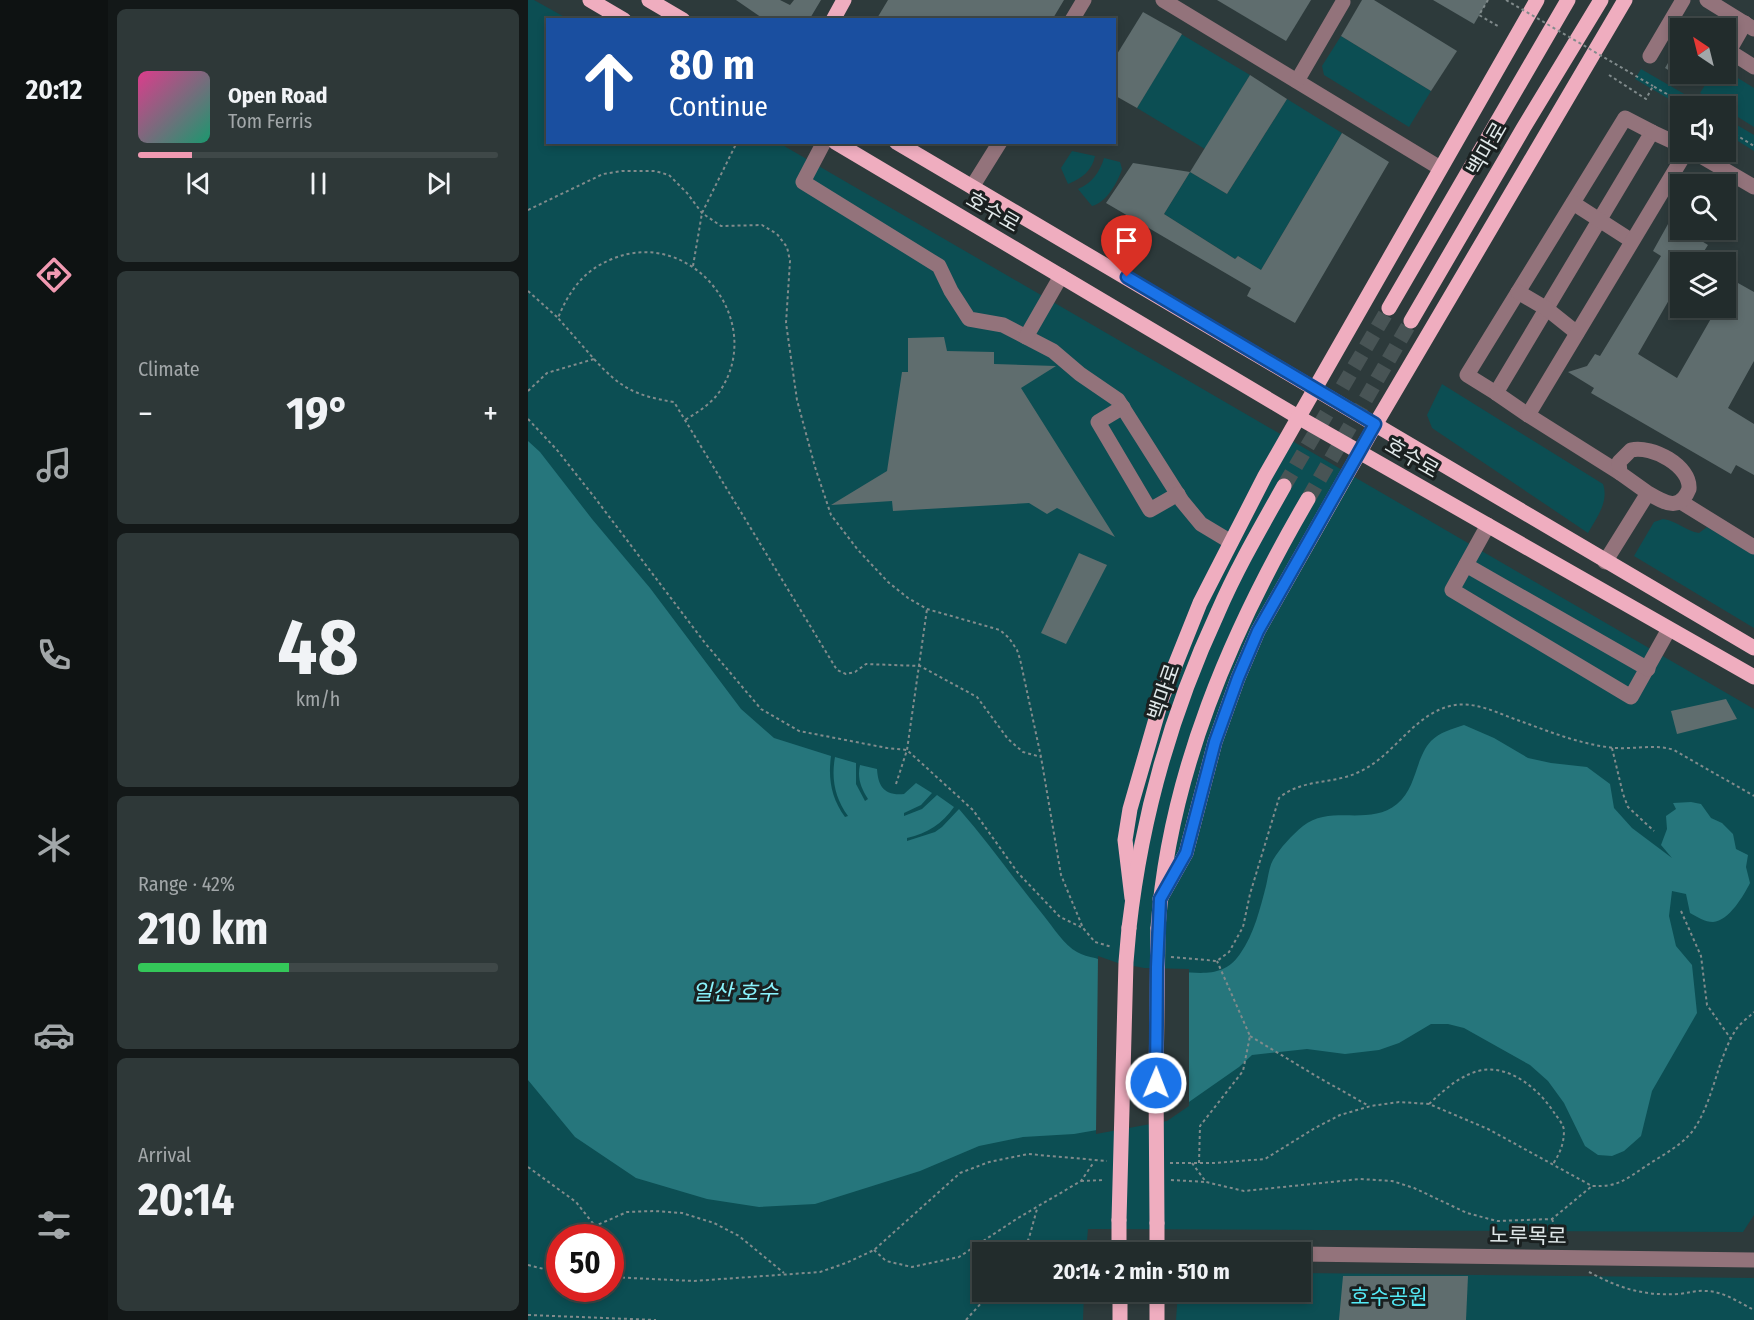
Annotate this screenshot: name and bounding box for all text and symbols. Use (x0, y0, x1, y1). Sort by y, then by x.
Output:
north arrow (1670, 18, 1736, 84)
map controls (1670, 18, 1736, 318)
text: 80 m (669, 40, 755, 90)
icon: ahead (570, 42, 648, 120)
text: 20:12 (26, 74, 82, 106)
text: Open Road (228, 82, 328, 109)
text: Continue (669, 91, 768, 123)
button: sound (1670, 96, 1736, 162)
text: Tom Ferris (228, 109, 312, 133)
street label: 백마로 (1461, 117, 1513, 181)
icon: previous (182, 167, 215, 200)
icon: pause (302, 167, 335, 200)
icon: next (422, 167, 455, 200)
button: search (1670, 174, 1736, 240)
street label: 호수로 (961, 186, 1025, 238)
pin (1101, 215, 1152, 277)
icon: arrive (1110, 224, 1143, 257)
button: layers (1670, 252, 1736, 318)
icon: directions (33, 254, 75, 296)
text: Climate (138, 357, 200, 381)
text: 19° (286, 387, 350, 441)
text: − (138, 394, 153, 434)
text: + (483, 394, 498, 434)
street label: 호수로 (1380, 432, 1444, 484)
icon: music (33, 444, 75, 486)
text: 48 (277, 601, 359, 695)
icon: phone (33, 634, 75, 676)
street label: 백마로 (1142, 660, 1186, 724)
text: km/h (296, 687, 340, 711)
icon: climate (33, 824, 75, 866)
text: Range · 42% (138, 872, 235, 896)
text: 210 km (138, 902, 268, 956)
water label: 일산 호수 (692, 979, 779, 1006)
icon: car (33, 1014, 75, 1056)
position arrow (1124, 1051, 1188, 1115)
text: Arrival (138, 1143, 191, 1167)
text: 20:14 (138, 1173, 234, 1227)
icon: filters (33, 1204, 75, 1246)
street label: 노루목로 (1489, 1222, 1567, 1250)
speed limit sign: 50 (546, 1224, 624, 1302)
text: 20:14 · 2 min · 510 m (1053, 1258, 1230, 1285)
park label: 호수공원 (1350, 1284, 1428, 1310)

